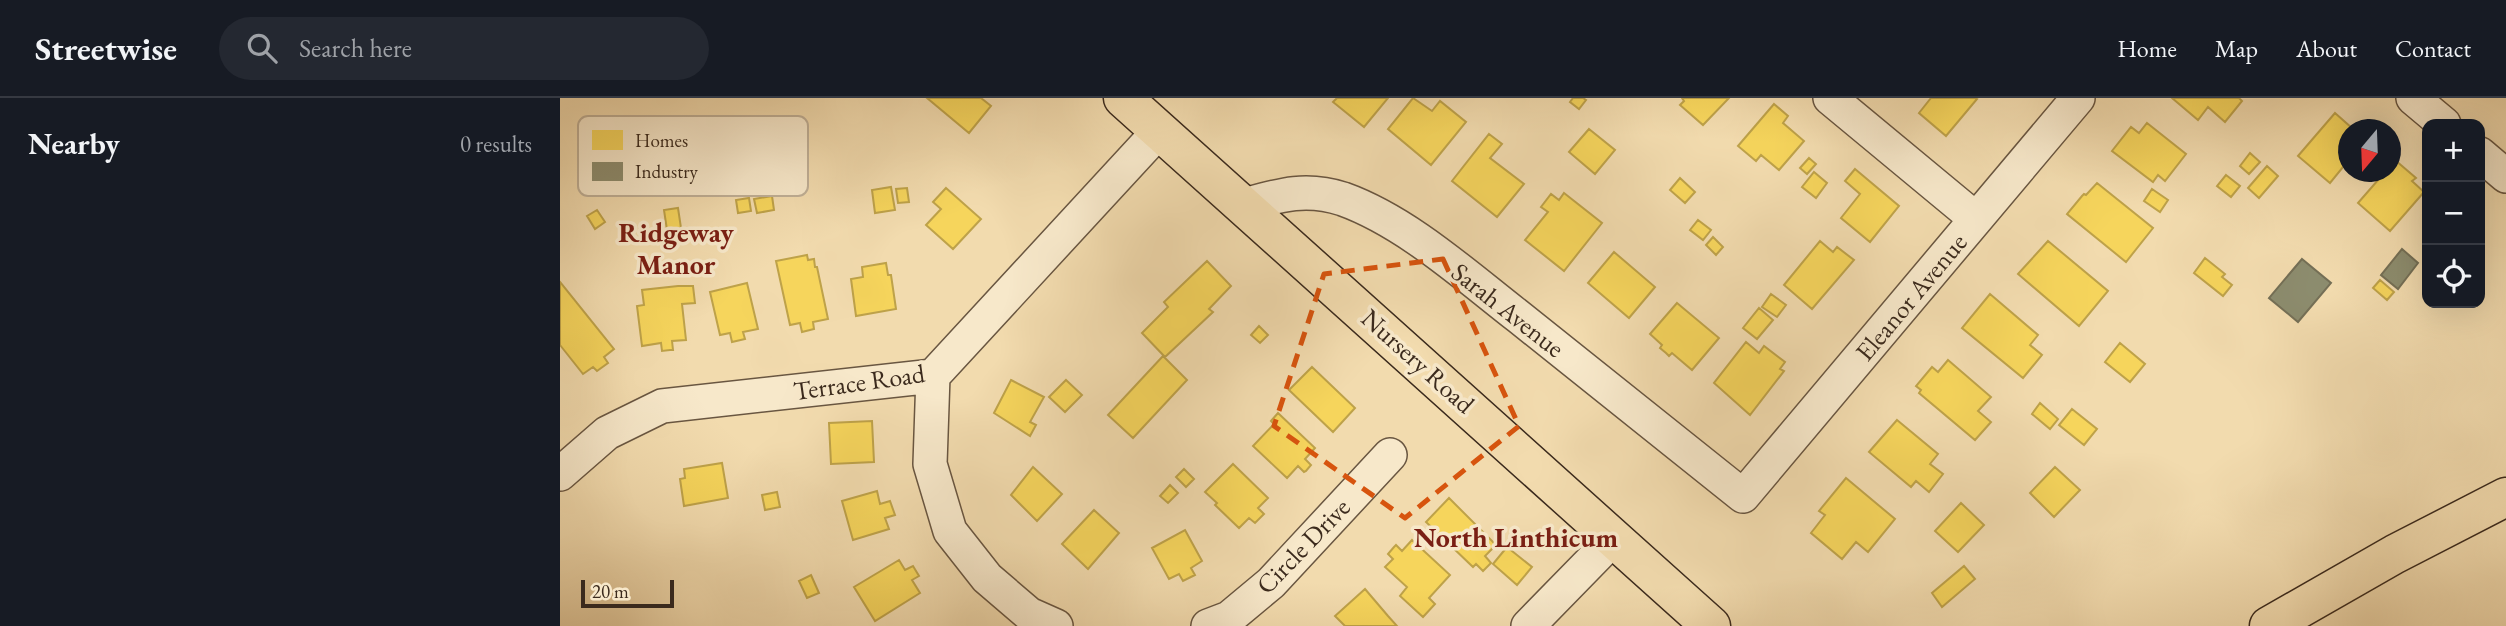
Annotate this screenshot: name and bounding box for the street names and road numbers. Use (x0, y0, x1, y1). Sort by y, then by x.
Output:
street label: Eleanor Avenue (1848, 226, 1974, 368)
street label: Sarah Avenue (1444, 255, 1572, 365)
street label: Nursery Road (1354, 301, 1482, 421)
street label: Terrace Road (791, 356, 928, 408)
street label: Circle Drive (1249, 491, 1357, 601)

